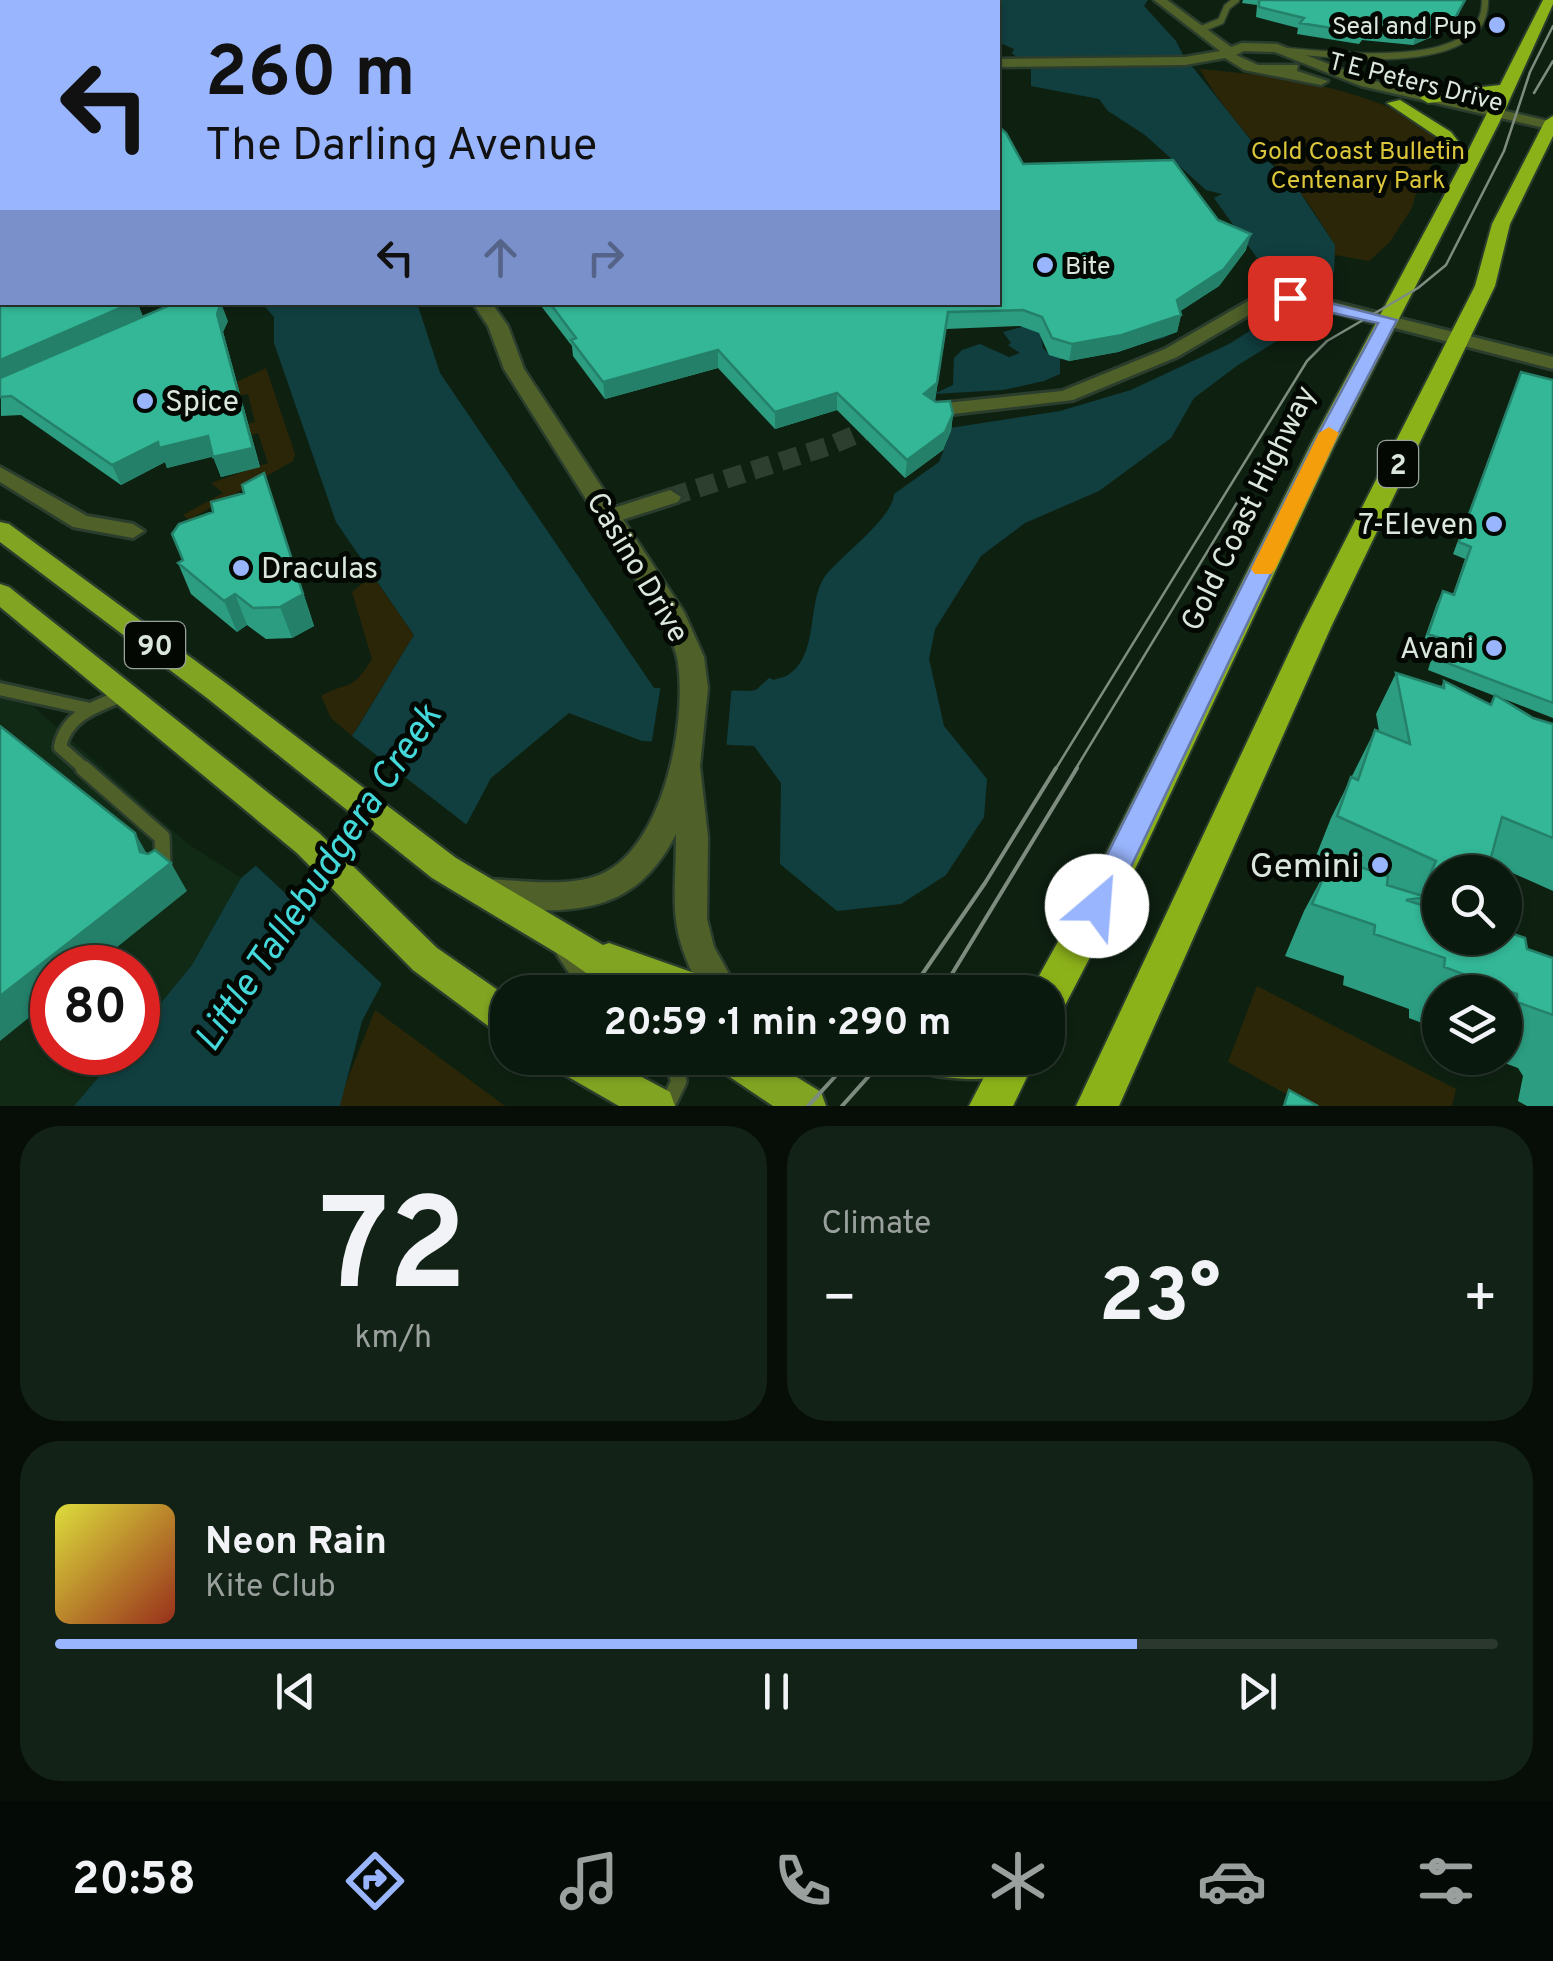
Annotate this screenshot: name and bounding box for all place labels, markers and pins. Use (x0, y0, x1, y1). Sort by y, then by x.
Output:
place label: Seal and Pup (1332, 12, 1477, 44)
marker: Seal and Pup (1486, 14, 1508, 36)
place label: Bite (1065, 252, 1110, 284)
marker: Bite (1034, 254, 1056, 276)
pin (1248, 256, 1333, 341)
place label: Spice (165, 385, 239, 422)
marker: Spice (134, 390, 156, 412)
place label: 7-Eleven (1358, 508, 1474, 545)
marker: 7-Eleven (1483, 513, 1505, 535)
place label: Draculas (261, 552, 378, 589)
marker: Draculas (230, 557, 252, 579)
place label: Avani (1400, 632, 1474, 669)
marker: Avani (1483, 637, 1505, 659)
place label: Gemini (1250, 846, 1360, 890)
marker: Gemini (1369, 854, 1391, 876)

